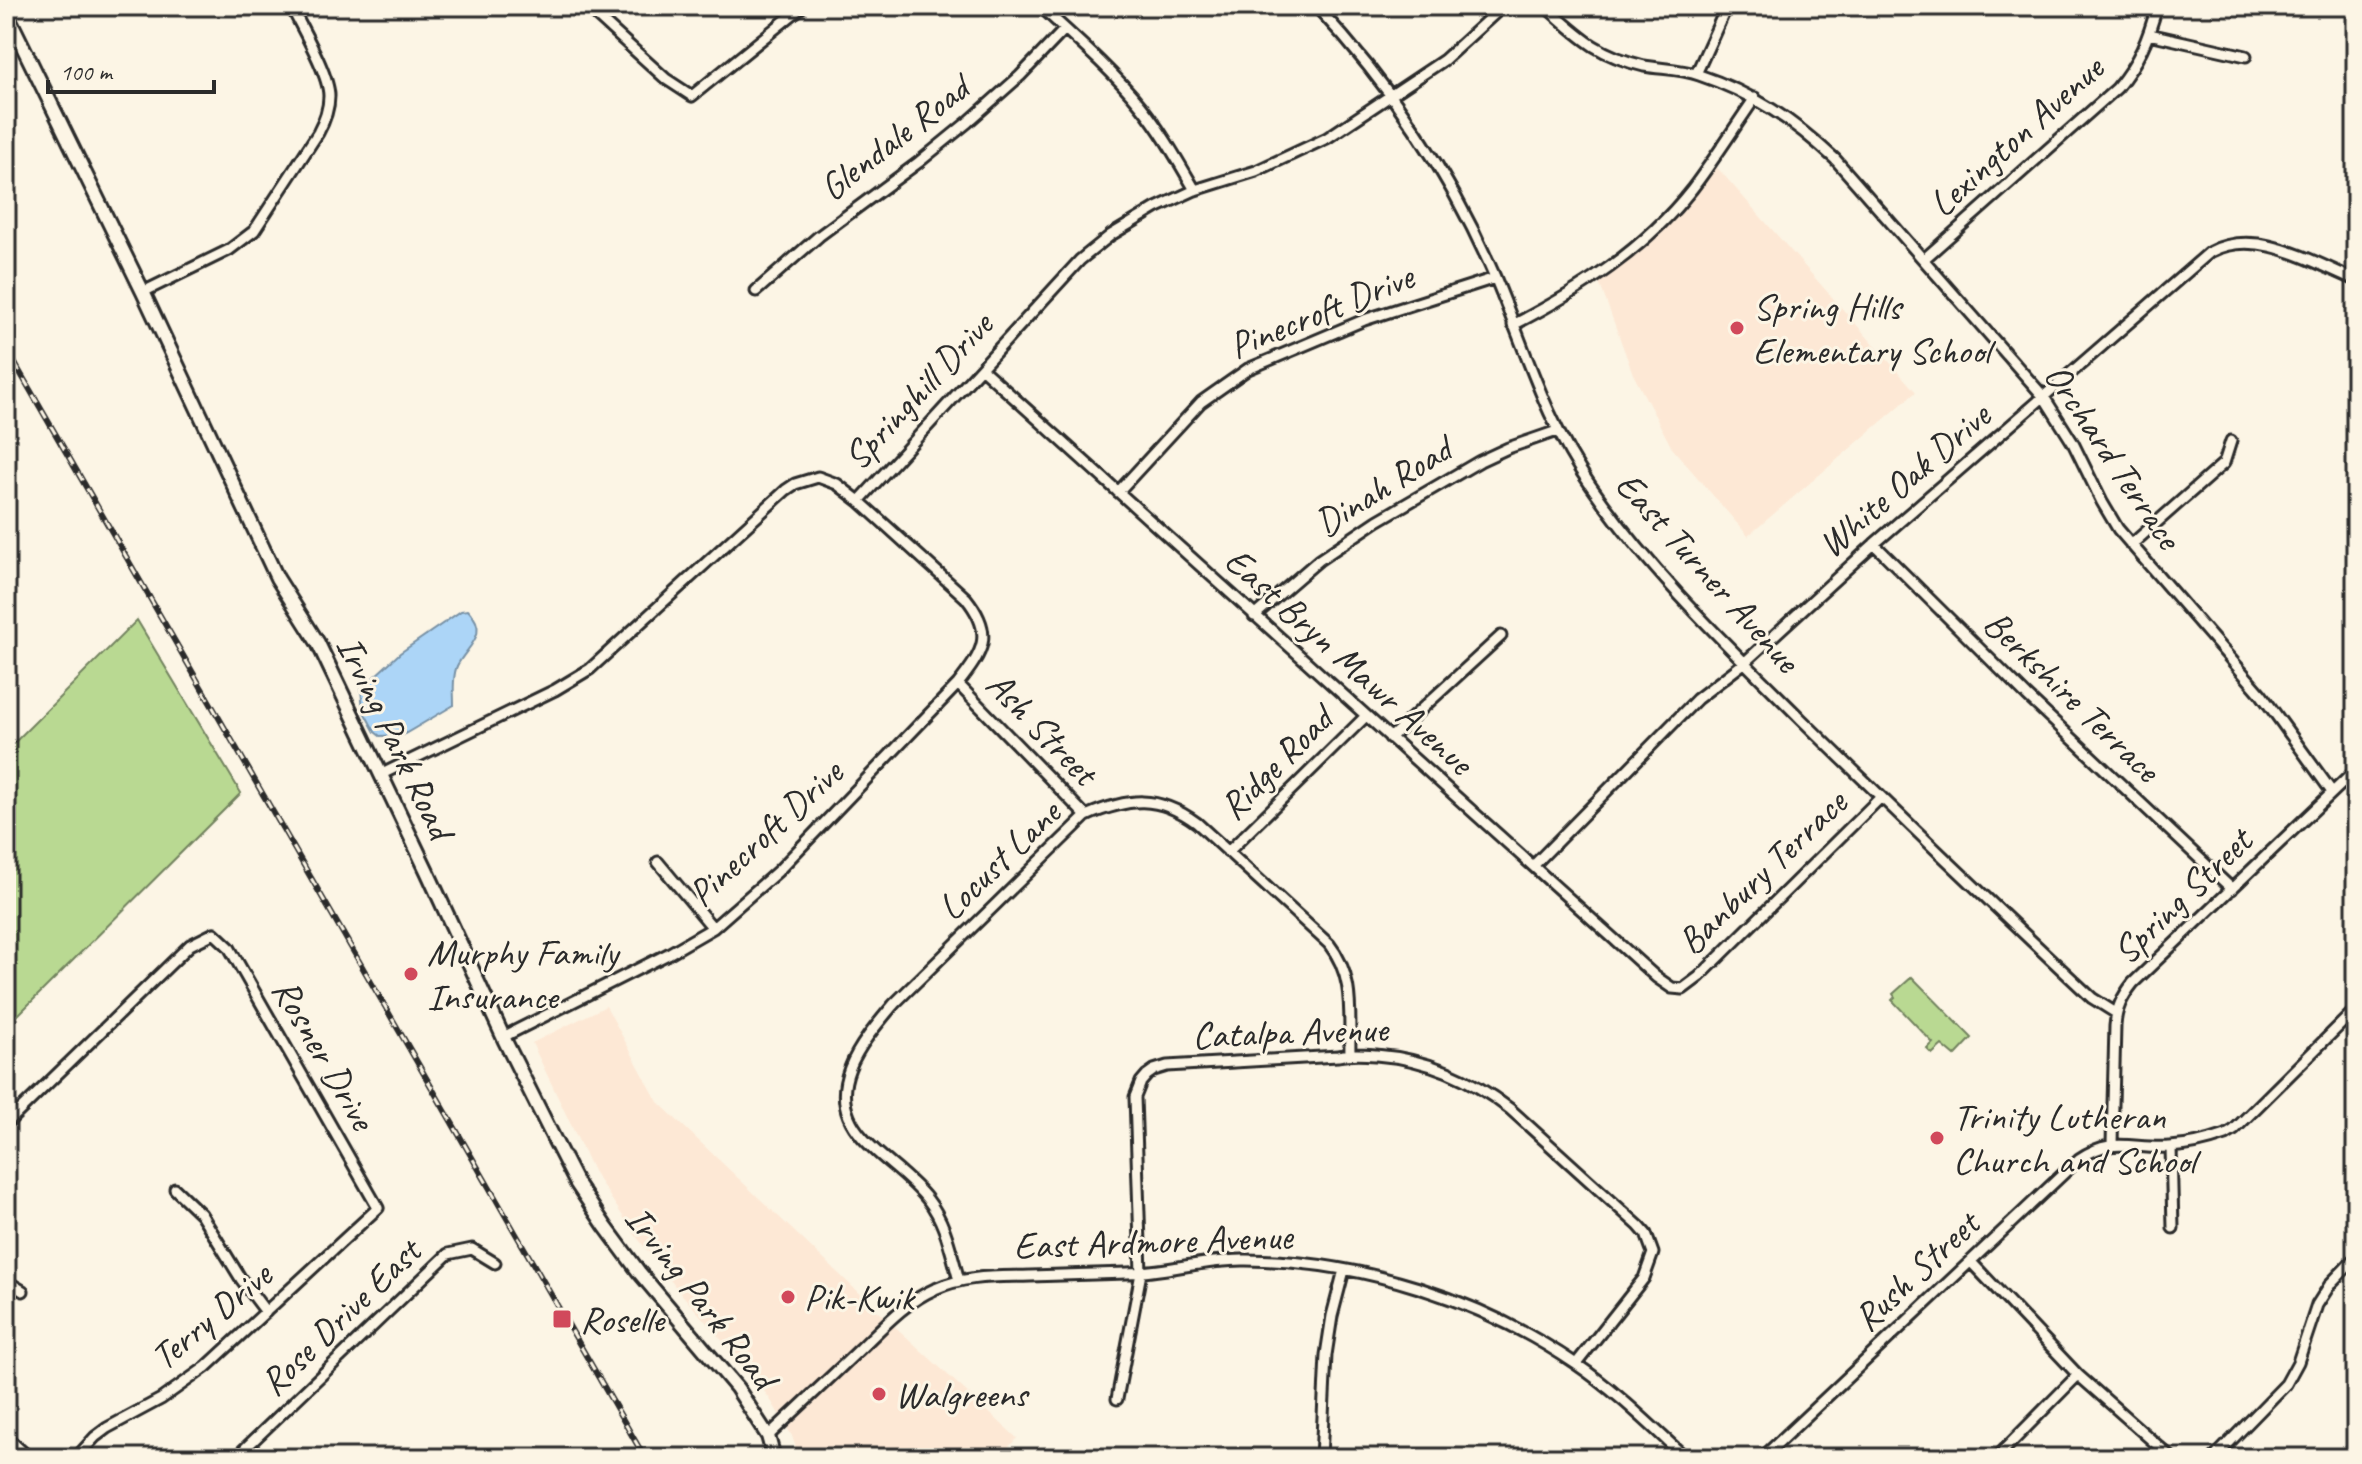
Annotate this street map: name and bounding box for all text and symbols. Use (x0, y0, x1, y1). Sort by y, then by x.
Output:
street label: Lexington Avenue (1919, 43, 2115, 227)
scale bar (48, 44, 214, 94)
text: 100 m (60, 57, 114, 87)
street label: Glendale Road (810, 61, 983, 211)
street label: Pinecroft Drive (1222, 252, 1422, 369)
place label: Spring Hills Elementary School (1753, 283, 1997, 374)
street label: Springhill Drive (833, 301, 1005, 480)
marker: Spring Hills Elementary School (1728, 319, 1746, 337)
street label: Orchard Terrace (2034, 354, 2194, 560)
street label: White Oak Drive (1808, 391, 2002, 568)
street label: Dinah Road (1306, 423, 1464, 546)
street label: East Turner Avenue (1606, 462, 1812, 684)
street label: East Bryn Mawr Avenue (1215, 537, 1485, 787)
street label: Berkshire Terrace (1974, 600, 2172, 794)
street label: Irving Park Road (326, 628, 467, 851)
street label: Ash Street (976, 661, 1110, 797)
street label: Ridge Road (1209, 693, 1346, 830)
street label: Pinecroft Drive (678, 748, 854, 917)
street label: Banbury Terrace (1668, 778, 1858, 964)
street label: Locust Lane (928, 788, 1072, 930)
street label: Spring Street (2103, 816, 2264, 974)
place label: Murphy Family Insurance (427, 929, 621, 1020)
marker: Murphy Family Insurance (402, 965, 420, 983)
street label: Rosner Drive (262, 970, 387, 1140)
street label: Catalpa Avenue (1192, 1005, 1391, 1059)
place label: Trinity Lutheran Church and School (1953, 1093, 2202, 1184)
marker: Trinity Lutheran Church and School (1928, 1129, 1946, 1147)
street label: Irving Park Road (615, 1196, 791, 1403)
street label: Rush Street (1843, 1199, 1991, 1341)
street label: East Ardmore Avenue (1013, 1213, 1296, 1269)
street label: Rose Drive East (250, 1226, 433, 1405)
street label: Terry Drive (141, 1250, 283, 1380)
place label: Pik-Kwik (804, 1274, 916, 1321)
marker: Pik-Kwik (779, 1288, 797, 1306)
place label: Roselle (580, 1296, 667, 1343)
marker: Roselle (551, 1308, 573, 1330)
place label: Walgreens (895, 1371, 1030, 1418)
marker: Walgreens (870, 1385, 888, 1403)

